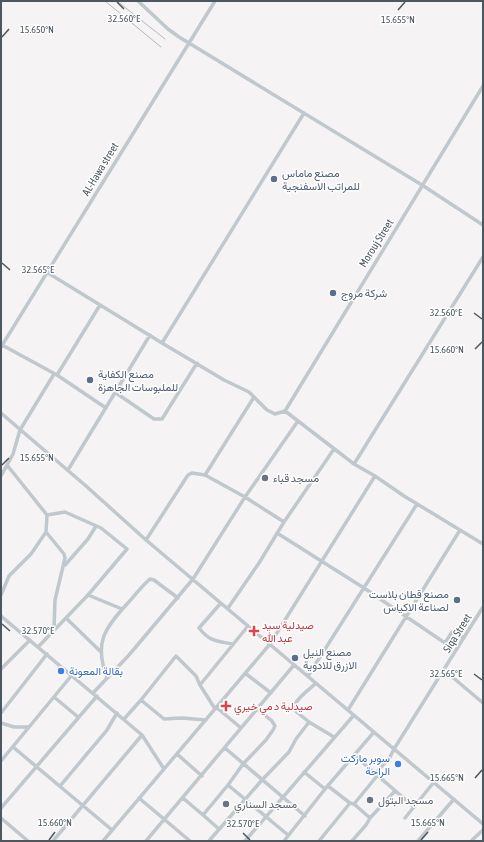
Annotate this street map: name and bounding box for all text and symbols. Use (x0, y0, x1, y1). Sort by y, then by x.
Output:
text: 32.560°E (108, 13, 141, 24)
text: 15.655°N (381, 14, 415, 25)
text: 15.650°N (20, 24, 54, 35)
street label: AL-Hawa street (79, 140, 121, 198)
place label: مصنع ماماس للمراتب الاسفنجية (282, 167, 360, 193)
marker: مصنع ماماس للمراتب الاسفنجية (269, 174, 279, 184)
street label: Morouj Street (356, 217, 396, 269)
text: 32.565°E (22, 264, 55, 275)
place label: شركة مروج (341, 287, 388, 301)
marker: شركة مروج (328, 288, 338, 298)
text: 32.560°E (430, 307, 463, 318)
text: 15.660°N (430, 344, 464, 355)
place label: مصنع الكفاية للملبوسات الجاهزة (98, 368, 178, 394)
marker: مصنع الكفاية للملبوسات الجاهزة (85, 375, 95, 385)
text: 15.655°N (20, 452, 54, 463)
place label: مسجد قباء (273, 472, 319, 485)
marker: مسجد قباء (260, 473, 270, 483)
place label: مصنع قطان بلاست لصناعة الاكياس (369, 588, 449, 614)
marker: مصنع قطان بلاست لصناعة الاكياس (452, 595, 462, 605)
street label: Siqa Street (440, 612, 474, 654)
place label: صيدلية سيد عبد الله (262, 619, 314, 645)
text: 32.570°E (22, 625, 55, 636)
marker: صيدلية سيد عبد الله (249, 626, 259, 636)
place label: مصنع النيل الازرق للادوية (303, 646, 357, 672)
marker: مصنع النيل الازرق للادوية (290, 653, 300, 663)
place label: بقالة المعونة (69, 665, 123, 678)
marker: بقالة المعونة (56, 666, 66, 676)
text: 32.565°E (430, 668, 463, 679)
place label: صيدلية د مي خيري (234, 700, 313, 716)
marker: صيدلية د مي خيري (221, 701, 231, 711)
place label: سوبر ماركت الراحة (341, 752, 390, 778)
marker: سوبر ماركت الراحة (393, 759, 403, 769)
text: 15.665°N (430, 772, 464, 783)
place label: مسجد البتول (378, 794, 434, 807)
marker: مسجد البتول (365, 795, 375, 805)
place label: مسجد السناري (234, 798, 297, 814)
marker: مسجد السناري (221, 799, 231, 809)
text: 15.660°N (38, 817, 72, 828)
text: 15.665°N (411, 817, 445, 828)
text: 32.570°E (227, 818, 260, 829)

